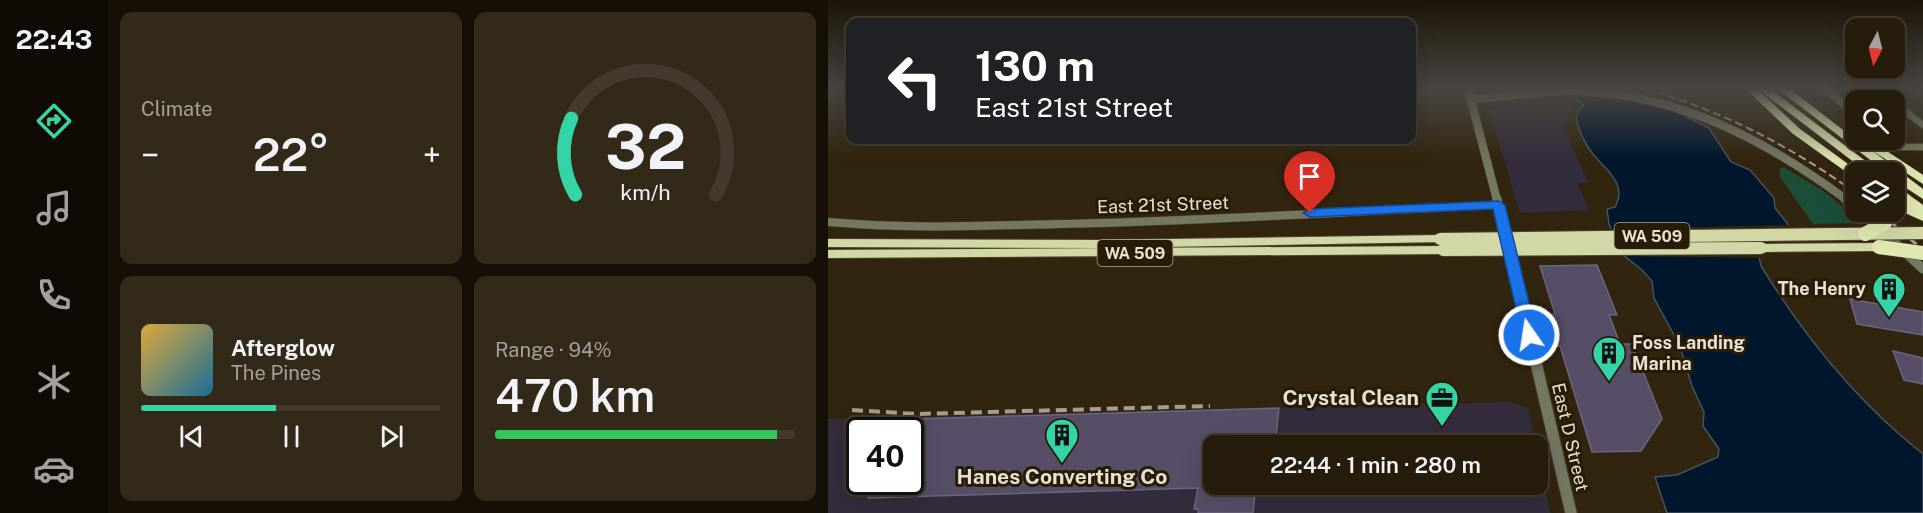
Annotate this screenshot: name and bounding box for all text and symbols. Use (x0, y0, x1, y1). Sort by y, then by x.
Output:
north arrow (1845, 18, 1905, 78)
map controls (1845, 18, 1905, 222)
text: 22:43 (15, 23, 93, 55)
text: 130 m (975, 41, 1095, 90)
icon: left (876, 42, 954, 120)
button: search (1845, 90, 1905, 150)
text: East 21st Street (975, 91, 1173, 123)
text: Climate (141, 97, 213, 121)
icon: directions (33, 100, 75, 142)
text: 32 (604, 110, 686, 183)
text: 22° (253, 128, 329, 181)
text: − (141, 136, 159, 174)
text: + (423, 136, 441, 174)
pin (1284, 151, 1335, 213)
icon: arrive (1293, 160, 1326, 193)
button: layers (1845, 162, 1905, 222)
text: km/h (620, 180, 670, 205)
icon: music (33, 187, 75, 229)
street label: East 21st Street (1097, 192, 1229, 217)
road number: WA 509 (1614, 223, 1690, 249)
road number: WA 509 (1098, 240, 1172, 266)
building icon: The Henry (1871, 271, 1907, 318)
icon: phone (33, 274, 75, 316)
place label: The Henry (1777, 278, 1866, 299)
position arrow (1497, 303, 1561, 367)
place label: Foss Landing Marina (1632, 332, 1745, 374)
text: Afterglow (231, 335, 335, 361)
building icon: Foss Landing Marina (1591, 335, 1627, 382)
text: Range · 94% (495, 338, 612, 362)
icon: climate (33, 361, 75, 403)
text: The Pines (231, 361, 321, 385)
text: 470 km (495, 369, 655, 422)
office icon: Crystal Clean (1424, 380, 1460, 427)
street label: East D Street (1548, 381, 1593, 493)
place label: Crystal Clean (1283, 385, 1419, 410)
speed limit sign: 40 (846, 417, 924, 495)
building icon: Hanes Converting Co (1044, 417, 1080, 464)
icon: previous (175, 420, 208, 453)
icon: pause (275, 420, 308, 453)
icon: next (375, 420, 408, 453)
icon: car (33, 448, 75, 490)
text: 22:44 · 1 min · 280 m (1270, 452, 1481, 478)
place label: Hanes Converting Co (957, 464, 1167, 489)

